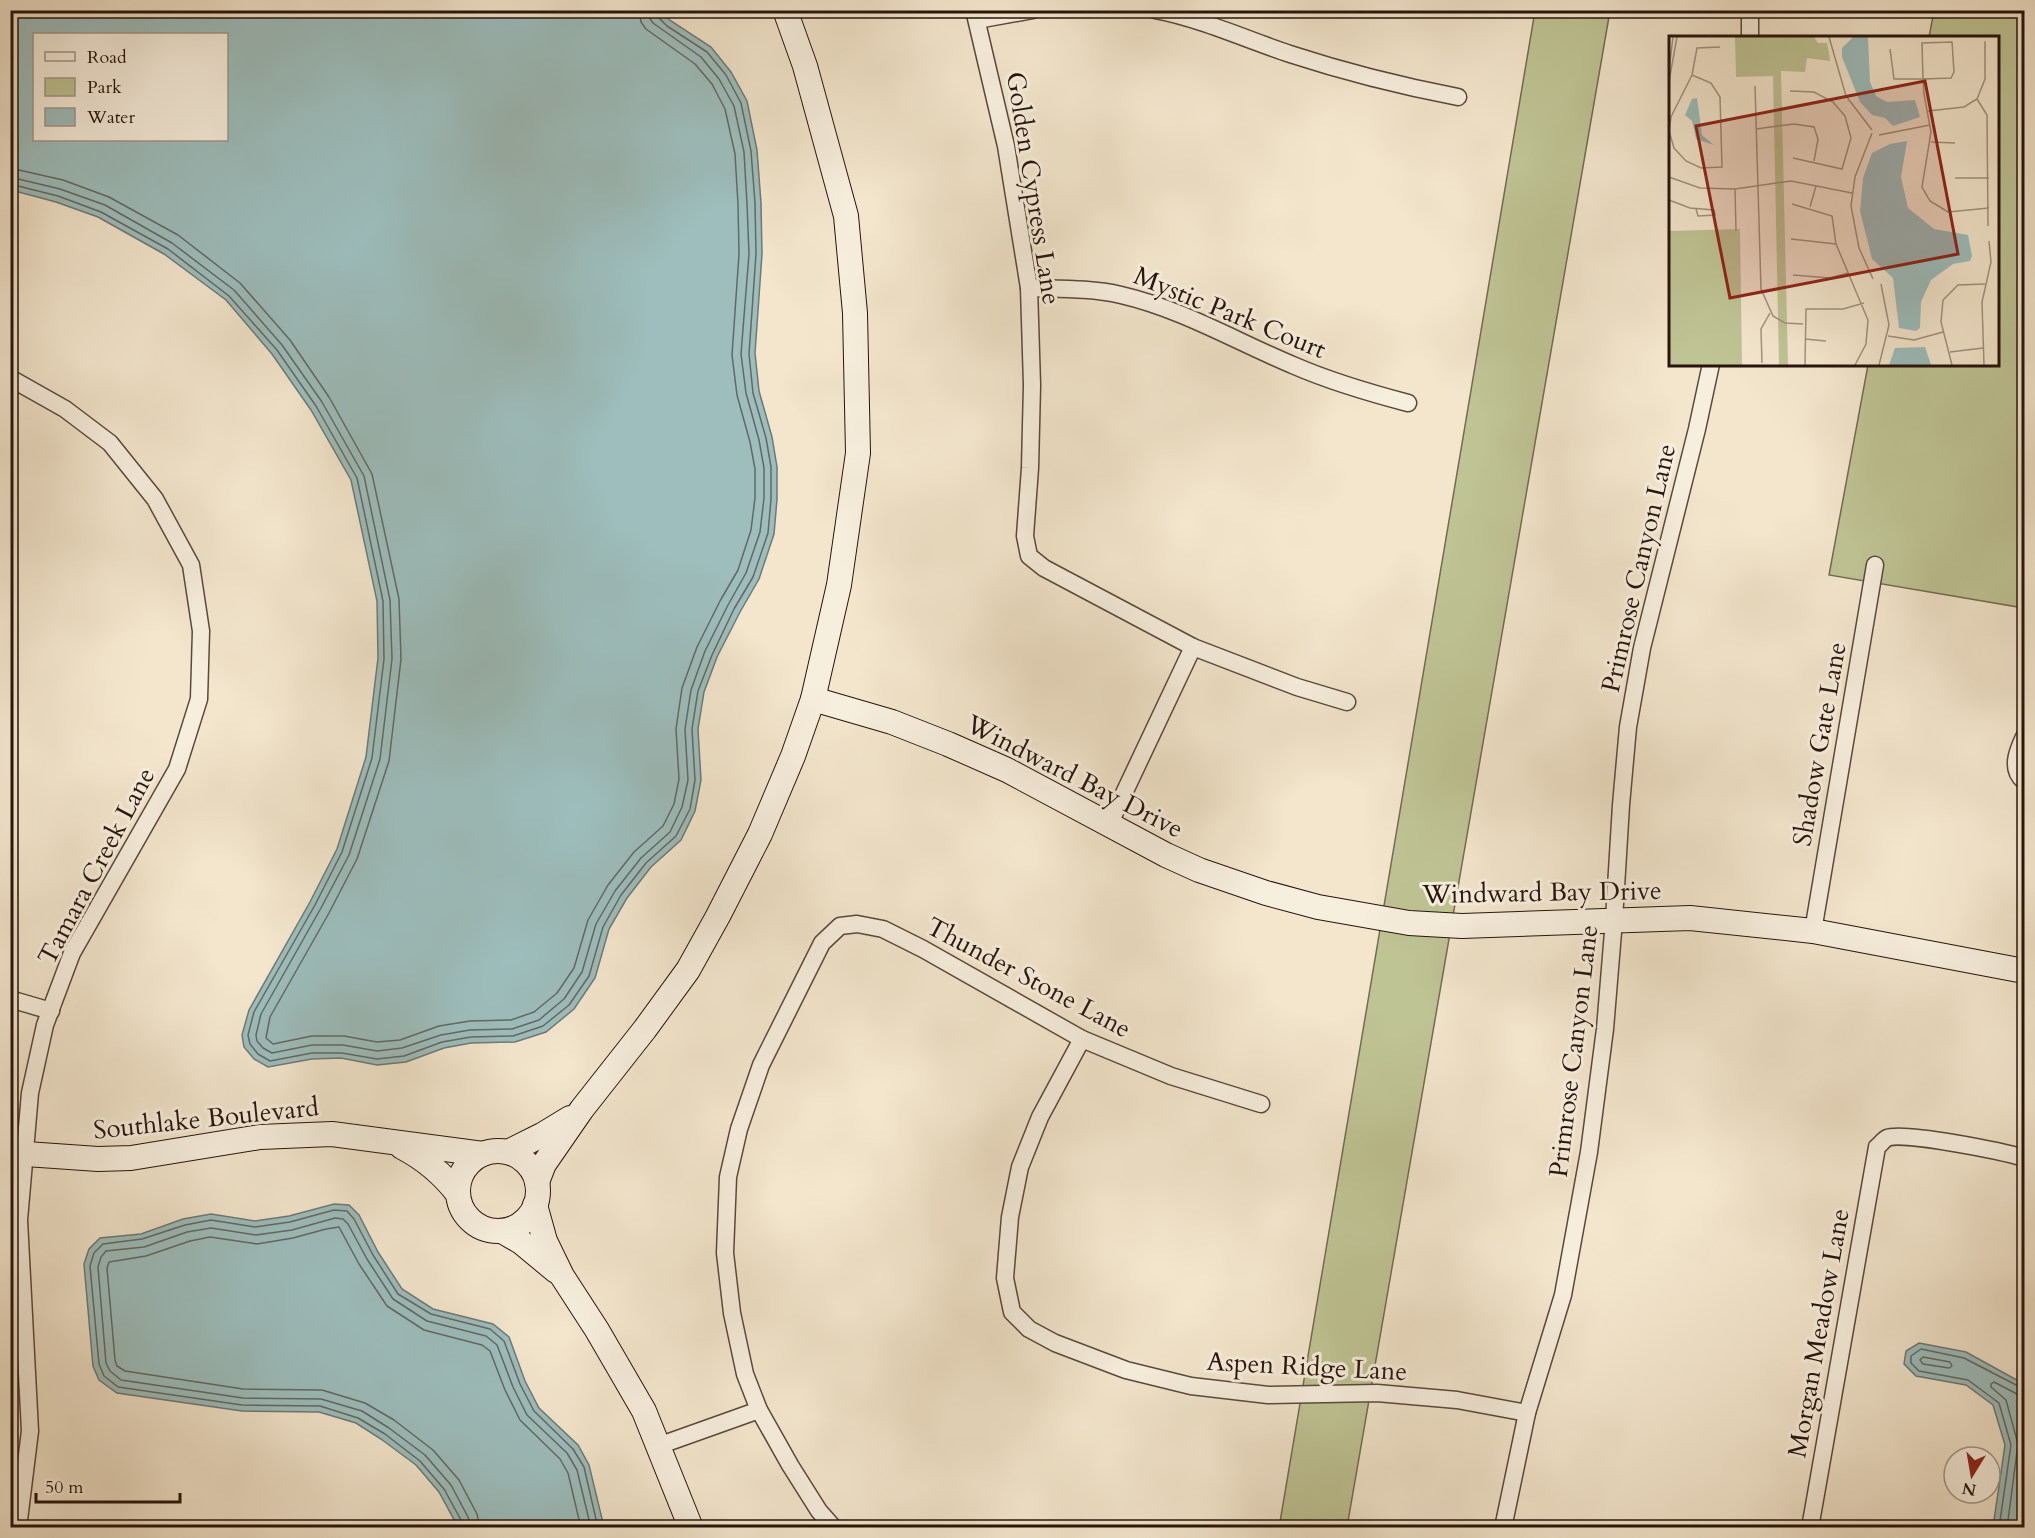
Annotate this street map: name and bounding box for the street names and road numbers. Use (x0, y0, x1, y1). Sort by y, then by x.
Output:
street label: Golden Cypress Lane (998, 69, 1069, 307)
street label: Mystic Park Court (1129, 258, 1331, 367)
street label: Primrose Canyon Lane (1593, 440, 1684, 696)
street label: Shadow Gate Lane (1784, 639, 1855, 849)
street label: Windward Bay Drive (959, 706, 1189, 846)
street label: Tamara Creek Lane (30, 761, 163, 971)
street label: Windward Bay Drive (1421, 873, 1662, 912)
street label: Thunder Stone Lane (920, 909, 1137, 1046)
street label: Primrose Canyon Lane (1541, 923, 1606, 1179)
street label: Southlake Boulevard (92, 1089, 321, 1148)
street label: Morgan Meadow Lane (1779, 1206, 1858, 1460)
street label: Aspen Ridge Lane (1206, 1344, 1408, 1389)

